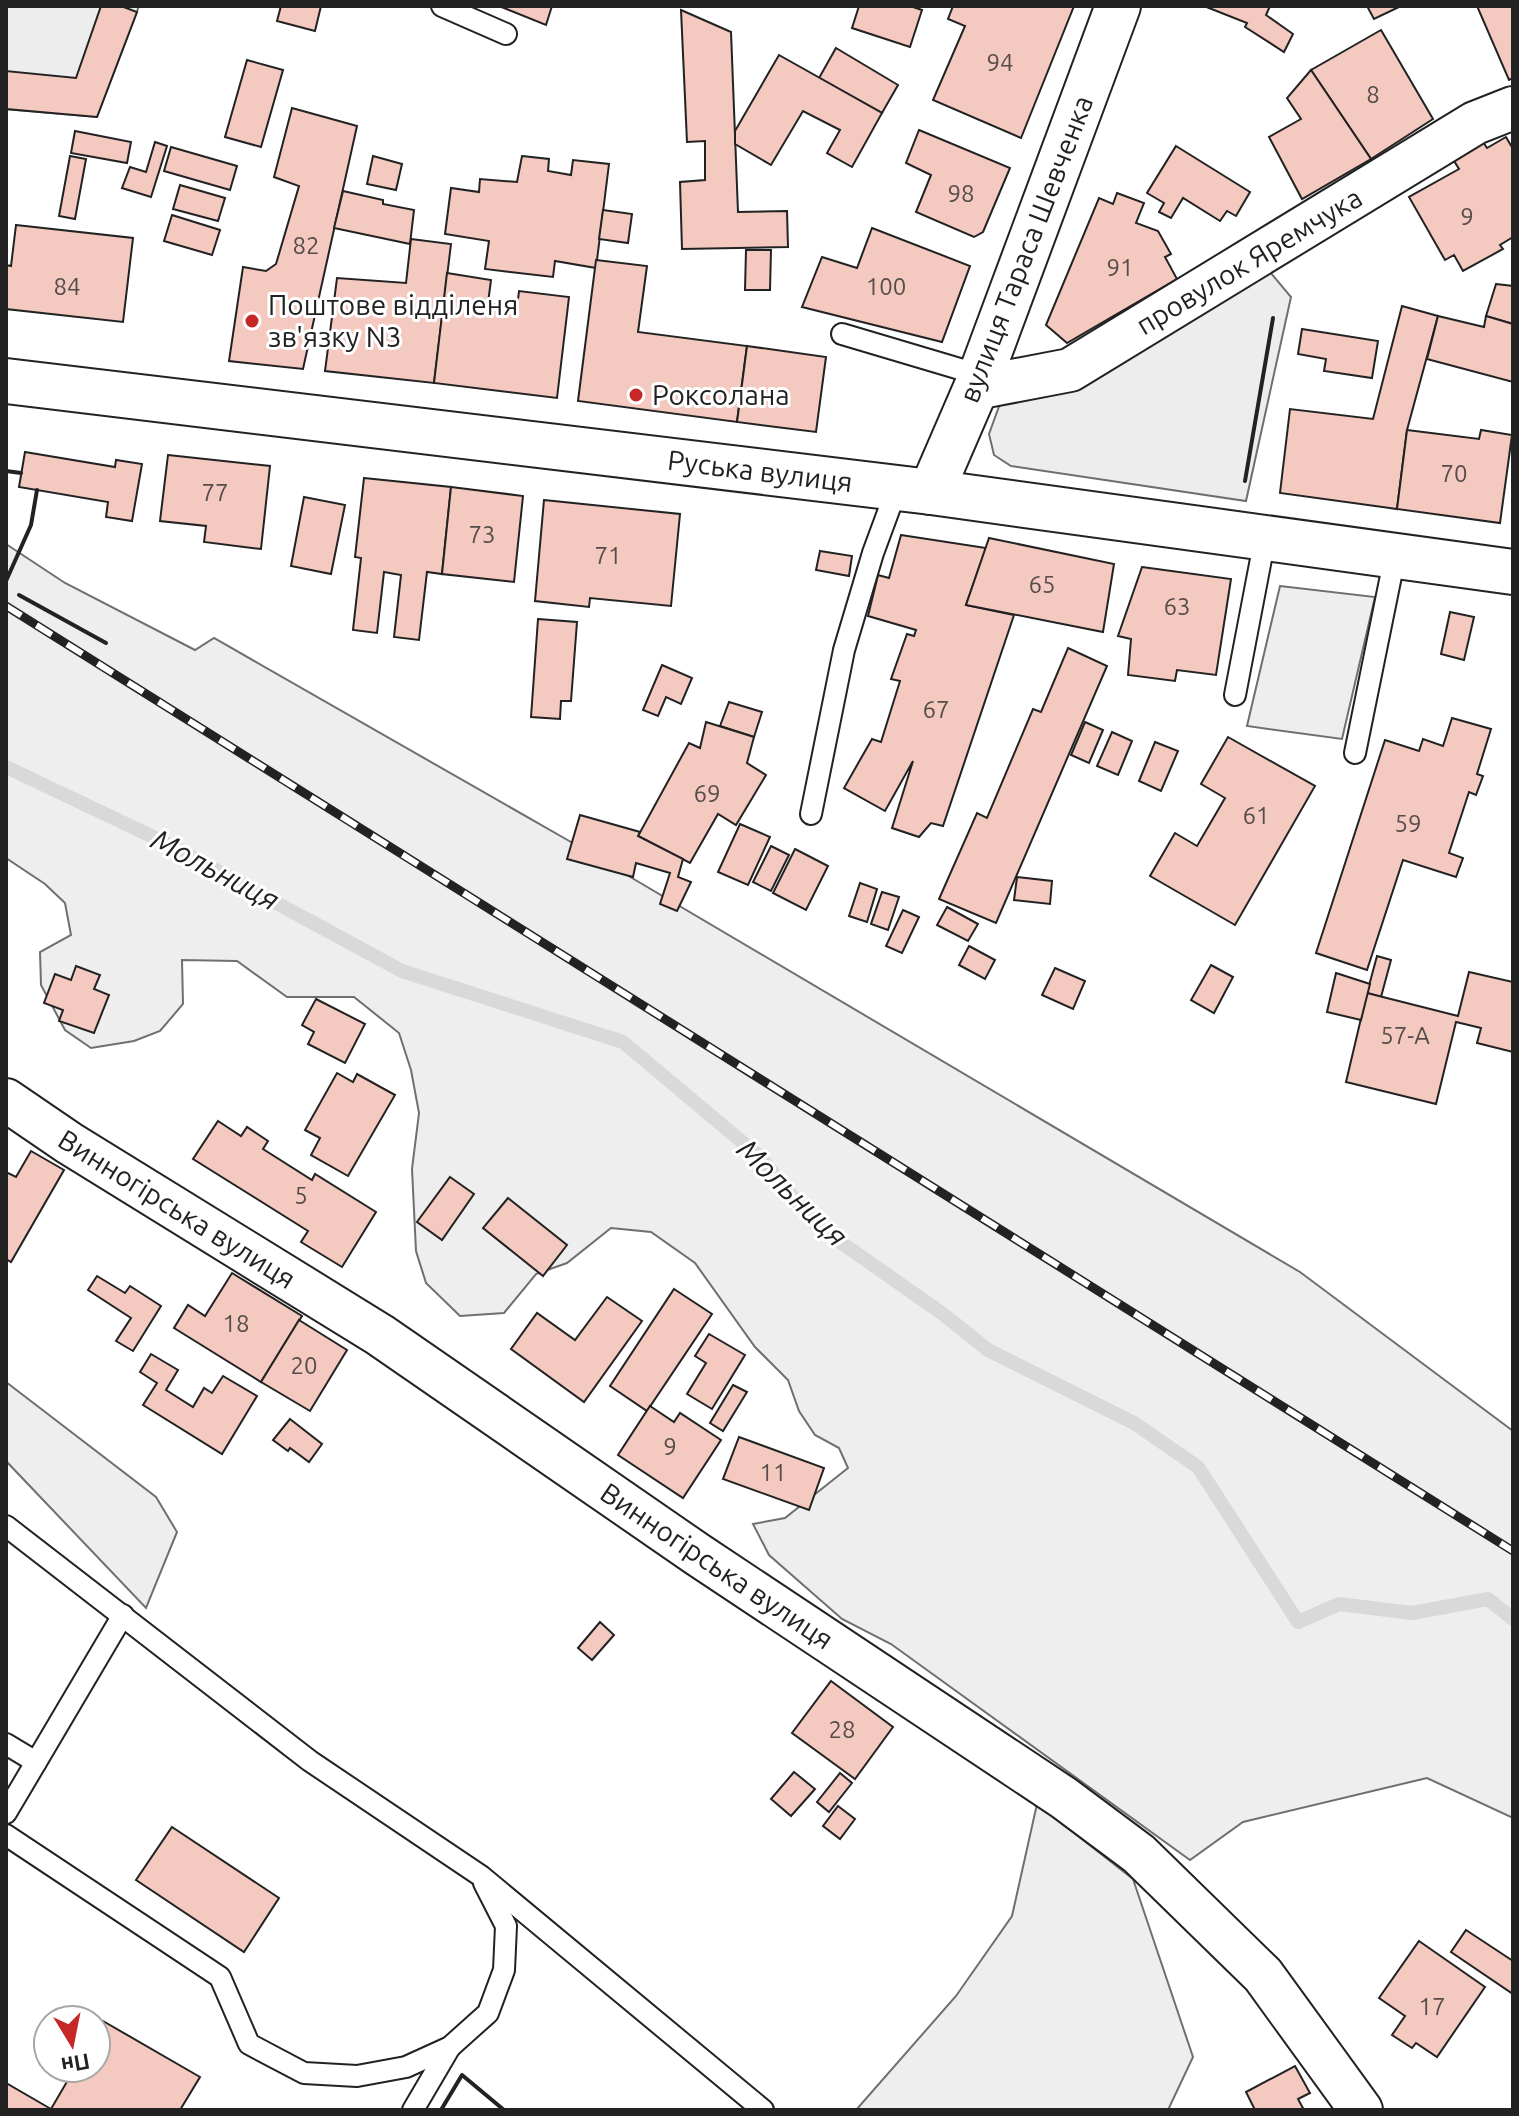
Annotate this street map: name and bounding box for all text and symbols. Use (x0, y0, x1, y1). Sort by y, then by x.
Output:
house number: 94 (986, 49, 1014, 76)
house number: 8 (1366, 81, 1380, 108)
street label: вулиця Тараса Шевченка (953, 91, 1098, 407)
house number: 98 (947, 180, 975, 207)
street label: провулок Яремчука (1130, 181, 1367, 340)
house number: 9 (1460, 203, 1474, 230)
house number: 82 (292, 232, 320, 259)
house number: 91 (1106, 254, 1134, 281)
house number: 84 (53, 273, 81, 300)
house number: 100 (866, 273, 906, 300)
place label: Поштове відділеня зв'язку N3 (268, 289, 518, 352)
marker: Поштове відділеня зв'язку N3 (243, 312, 261, 330)
place label: Роксолана (652, 379, 790, 410)
marker: Роксолана (627, 386, 645, 404)
street label: Руська вулиця (666, 444, 854, 497)
house number: 70 (1440, 460, 1468, 487)
house number: 77 (201, 479, 229, 506)
house number: 73 (468, 521, 496, 548)
house number: 71 (594, 542, 622, 569)
house number: 65 (1028, 571, 1056, 598)
house number: 63 (1163, 593, 1191, 620)
house number: 67 (922, 696, 950, 723)
house number: 69 (693, 780, 721, 807)
house number: 61 (1242, 802, 1270, 829)
house number: 59 (1394, 810, 1422, 837)
water label: Мольниця (146, 821, 285, 917)
house number: 57-А (1380, 1022, 1430, 1049)
street label: Винногірська вулиця (53, 1123, 301, 1294)
water label: Мольниця (731, 1132, 855, 1253)
house number: 5 (294, 1182, 308, 1209)
house number: 18 (222, 1310, 250, 1337)
house number: 20 (290, 1352, 318, 1379)
house number: 9 (663, 1433, 677, 1460)
house number: 11 (759, 1459, 787, 1486)
street label: Винногірська вулиця (595, 1476, 839, 1655)
house number: 28 (828, 1716, 856, 1743)
house number: 17 (1418, 1993, 1446, 2020)
north arrow (32, 2004, 112, 2084)
text: Пн (59, 2049, 92, 2079)

